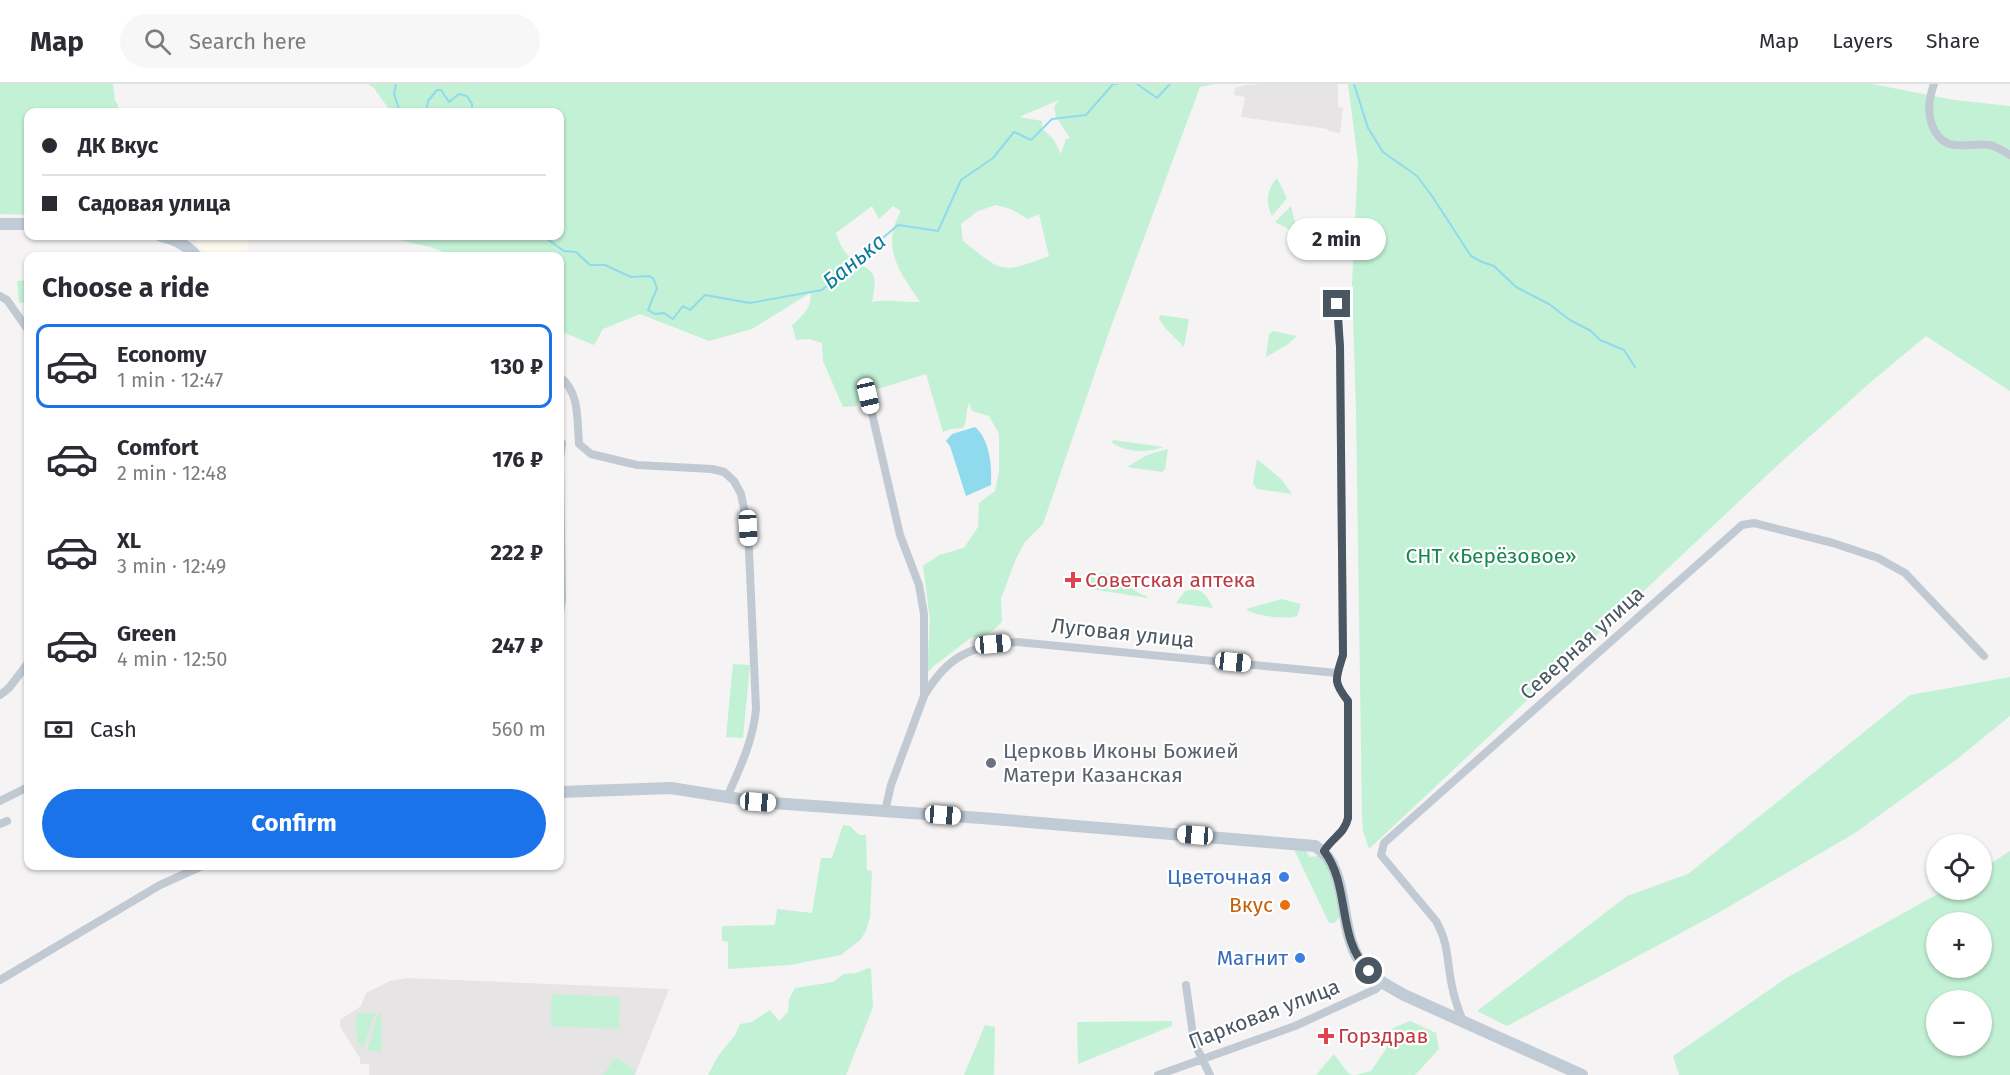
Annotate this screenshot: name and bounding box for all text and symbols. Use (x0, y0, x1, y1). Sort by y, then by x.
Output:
search box (120, 14, 540, 68)
text: Map (30, 25, 84, 58)
icon: search (141, 25, 174, 58)
text: Search here (189, 28, 307, 55)
text: Map (1759, 28, 1799, 54)
text: Layers (1832, 28, 1893, 54)
text: Share (1926, 28, 1980, 54)
text: ДК Вкус (78, 132, 158, 159)
text: Садовая улица (78, 190, 231, 217)
callout: 2 min (1288, 217, 1386, 259)
water label: Банька (817, 227, 891, 295)
text: 2 min (1312, 227, 1361, 251)
text: Choose a ride (42, 272, 209, 304)
route end (1323, 290, 1350, 317)
icon: car (45, 339, 99, 393)
text: Economy (117, 341, 206, 368)
text: 130 ₽ (490, 353, 543, 380)
text: 1 min · 12:47 (117, 368, 223, 392)
car (855, 376, 881, 416)
icon: car (45, 432, 99, 486)
text: Comfort (117, 434, 198, 461)
text: 176 ₽ (492, 446, 543, 473)
text: 2 min · 12:48 (117, 461, 227, 485)
car (738, 510, 758, 546)
icon: car (45, 525, 99, 579)
text: XL (117, 527, 141, 554)
text: 222 ₽ (491, 539, 543, 566)
park label: СНТ «Берёзовое» (1405, 543, 1577, 569)
text: 3 min · 12:49 (117, 554, 226, 578)
place label: Советская аптека (1085, 567, 1256, 593)
marker: Советская аптека (1066, 573, 1080, 587)
street label: Северная улица (1515, 580, 1649, 706)
street label: Луговая улица (1050, 613, 1196, 653)
icon: car (45, 618, 99, 672)
text: Green (117, 620, 176, 647)
text: 247 ₽ (492, 632, 543, 659)
car (974, 633, 1012, 655)
text: 4 min · 12:50 (117, 647, 227, 671)
car (1214, 651, 1252, 673)
icon: cash (42, 713, 75, 746)
text: Cash (90, 716, 137, 743)
text: 560 m (492, 717, 546, 741)
place label: Церковь Иконы Божией Матери Казанская (1003, 738, 1239, 788)
marker: Церковь Иконы Божией Матери Казанская (984, 756, 998, 770)
button: Confirm (42, 789, 546, 858)
car (739, 792, 777, 812)
car (924, 805, 962, 825)
car (1176, 825, 1214, 845)
map controls (1926, 834, 1992, 1056)
button: locate (1926, 834, 1992, 900)
place label: Цветочная (1167, 864, 1272, 890)
marker: Цветочная (1277, 870, 1291, 884)
place label: Вкус (1229, 892, 1273, 918)
marker: Вкус (1278, 898, 1292, 912)
button: + (1926, 912, 1992, 978)
place label: Магнит (1217, 945, 1289, 971)
marker: Магнит (1293, 951, 1307, 965)
route start (1355, 957, 1382, 984)
street label: Парковая улица (1185, 973, 1343, 1055)
button: − (1926, 990, 1992, 1056)
place label: Горздрав (1338, 1023, 1428, 1049)
marker: Горздрав (1319, 1029, 1333, 1043)

